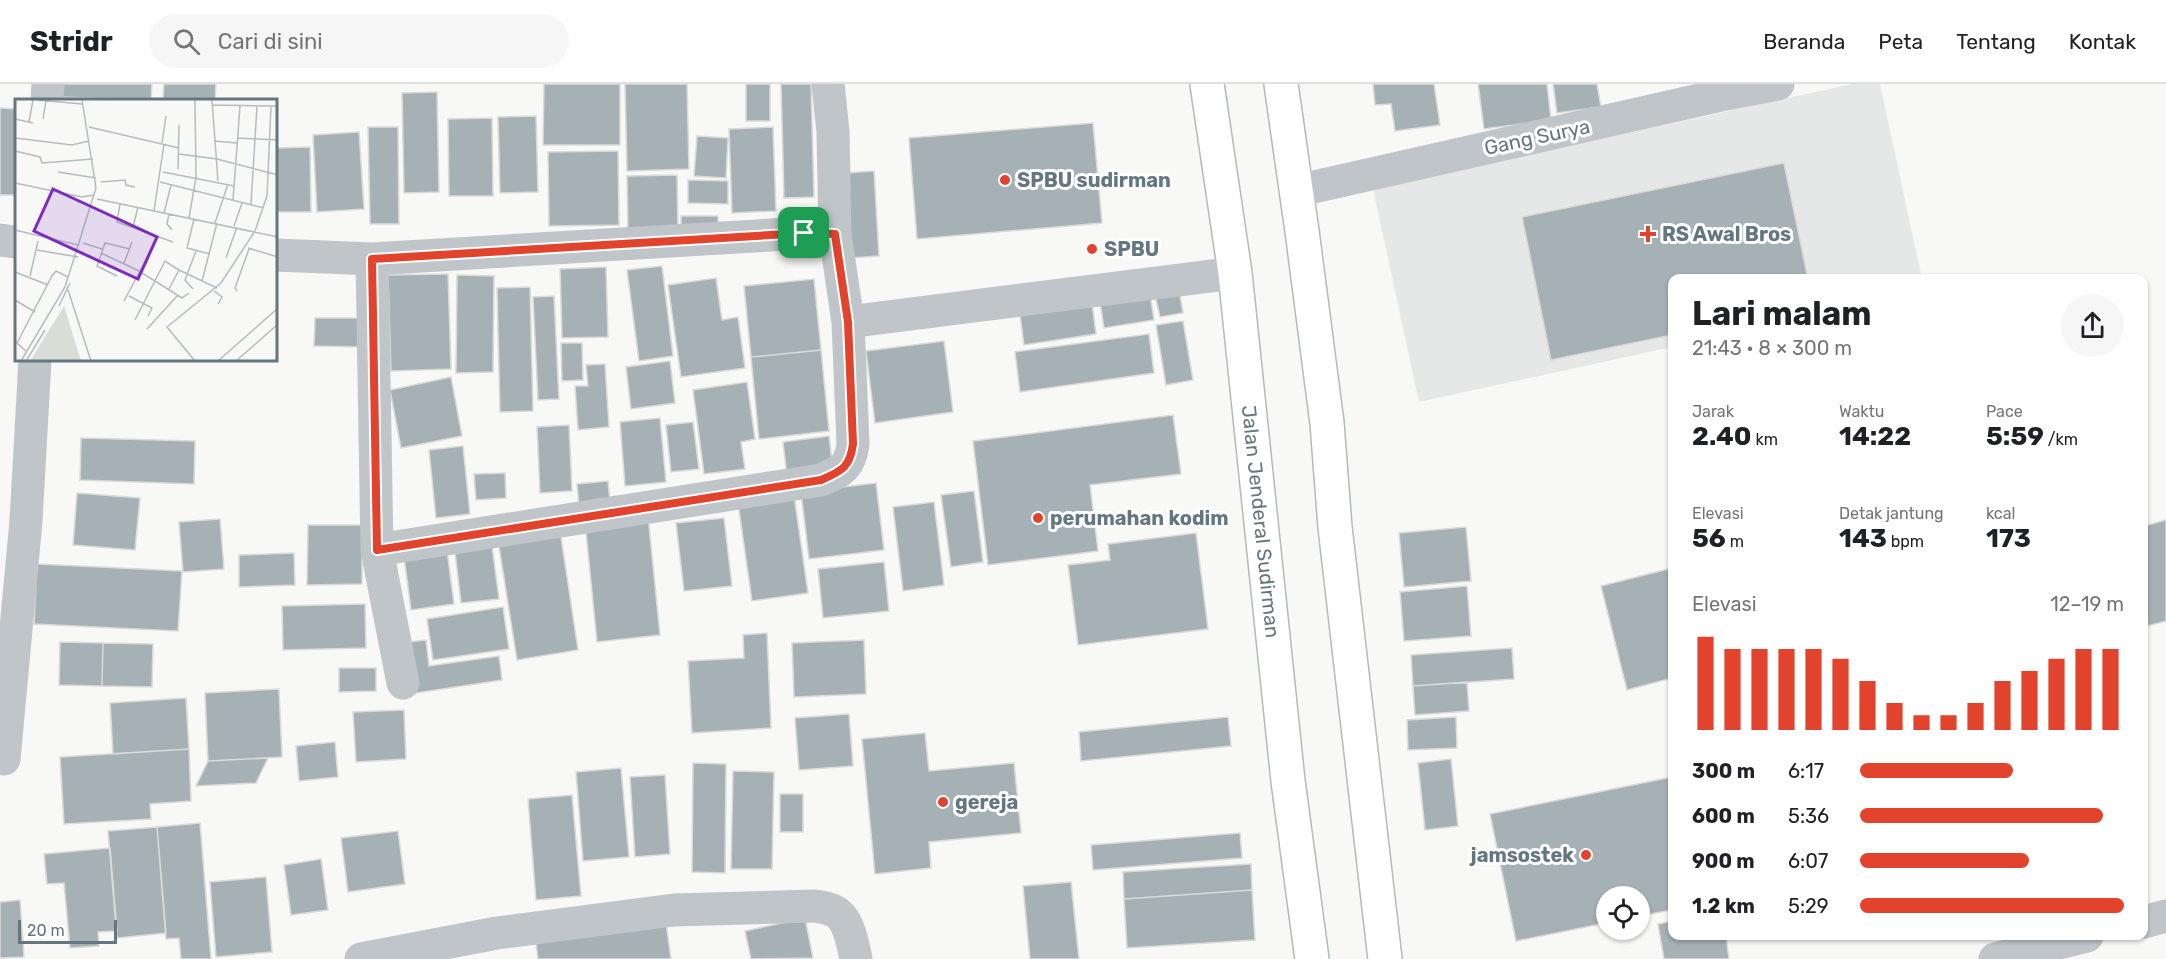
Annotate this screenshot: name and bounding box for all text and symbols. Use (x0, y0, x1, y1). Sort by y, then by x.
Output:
search box (149, 14, 569, 68)
text: Stridr (30, 25, 113, 58)
icon: search (170, 25, 203, 58)
text: Cari di sini (218, 28, 323, 55)
text: Beranda (1763, 29, 1845, 54)
text: Peta (1878, 29, 1923, 54)
text: Tentang (1956, 29, 2036, 54)
text: Kontak (2069, 29, 2136, 54)
inset map (15, 99, 278, 362)
street label: Gang Surya (1482, 114, 1592, 160)
place label: SPBU sudirman (1017, 168, 1171, 192)
marker: SPBU sudirman (998, 173, 1012, 187)
pin (778, 207, 829, 258)
icon: arrive (787, 216, 820, 249)
place label: RS Awal Bros (1662, 222, 1791, 246)
marker: RS Awal Bros (1639, 225, 1657, 243)
place label: SPBU (1104, 237, 1159, 261)
marker: SPBU (1085, 242, 1099, 256)
text: Lari malam (1692, 294, 1871, 333)
button: share (2061, 294, 2124, 357)
text: 21:43 · 8 × 300 m (1692, 336, 1852, 360)
text: Jarak (1692, 402, 1734, 421)
text: Waktu (1839, 402, 1884, 421)
text: Pace (1986, 402, 2023, 421)
street label: Jalan Jenderal Sudirman (1237, 404, 1285, 639)
text: 2.40 (1692, 421, 1752, 452)
text: 14:22 (1839, 421, 1911, 452)
text: 5:59 (1986, 421, 2044, 452)
text: km (1752, 430, 1778, 449)
text: /km (2044, 430, 2078, 449)
text: Elevasi (1692, 504, 1744, 523)
text: Detak jantung (1839, 504, 1944, 523)
text: kcal (1986, 504, 2015, 523)
place label: perumahan kodim (1050, 506, 1229, 530)
marker: perumahan kodim (1031, 511, 1045, 525)
text: 56 (1692, 523, 1726, 554)
text: 143 (1839, 523, 1887, 554)
text: 173 (1986, 523, 2031, 554)
text: m (1726, 532, 1744, 551)
text: bpm (1887, 532, 1924, 551)
text: Elevasi (1692, 592, 1757, 616)
text: 12–19 m (2050, 592, 2124, 616)
text: 300 m (1692, 759, 1755, 783)
text: 6:17 (1788, 759, 1824, 783)
place label: gereja (955, 790, 1018, 814)
marker: gereja (936, 795, 950, 809)
text: 600 m (1692, 804, 1755, 828)
text: 5:36 (1788, 804, 1829, 828)
place label: jamsostek (1469, 843, 1574, 867)
marker: jamsostek (1579, 848, 1593, 862)
text: 900 m (1692, 849, 1755, 873)
text: 6:07 (1788, 849, 1828, 873)
map controls (1596, 886, 1650, 940)
button: locate (1596, 886, 1650, 940)
text: 1.2 km (1692, 894, 1755, 918)
text: 5:29 (1788, 894, 1829, 918)
scale bar (18, 917, 117, 944)
text: 20 m (27, 921, 65, 940)

